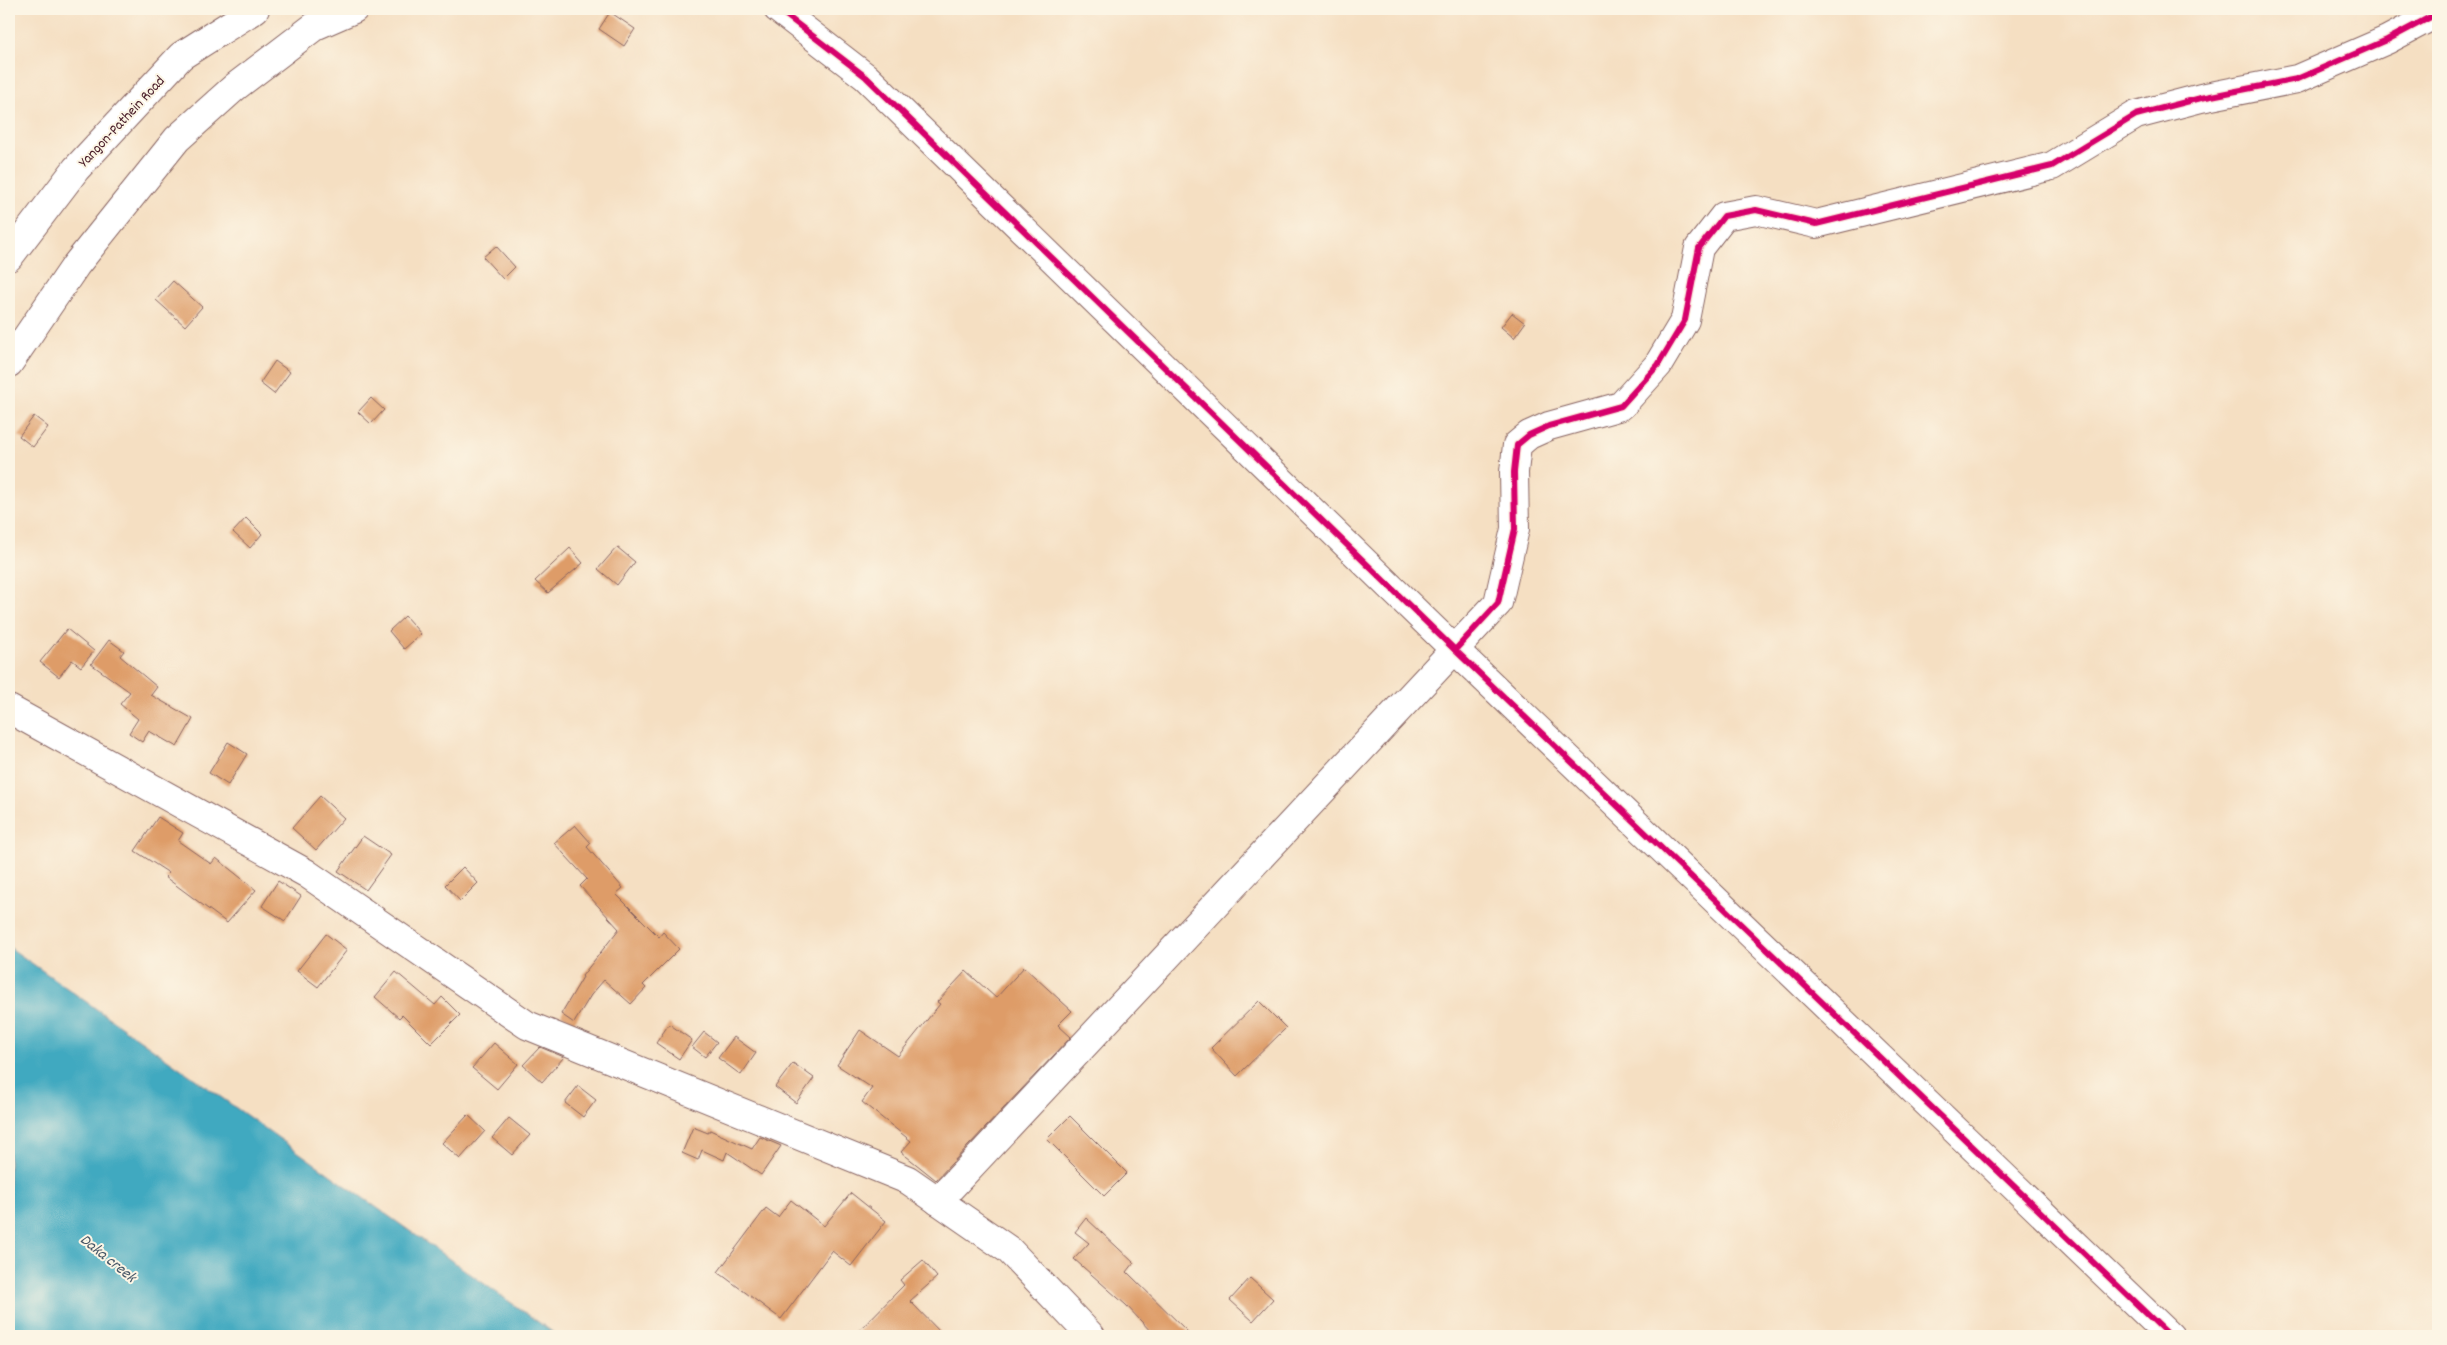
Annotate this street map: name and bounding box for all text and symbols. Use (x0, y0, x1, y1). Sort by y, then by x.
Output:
street label: Yangon-Pathein Road (74, 71, 171, 173)
water label: Daka creek (74, 1229, 142, 1290)

